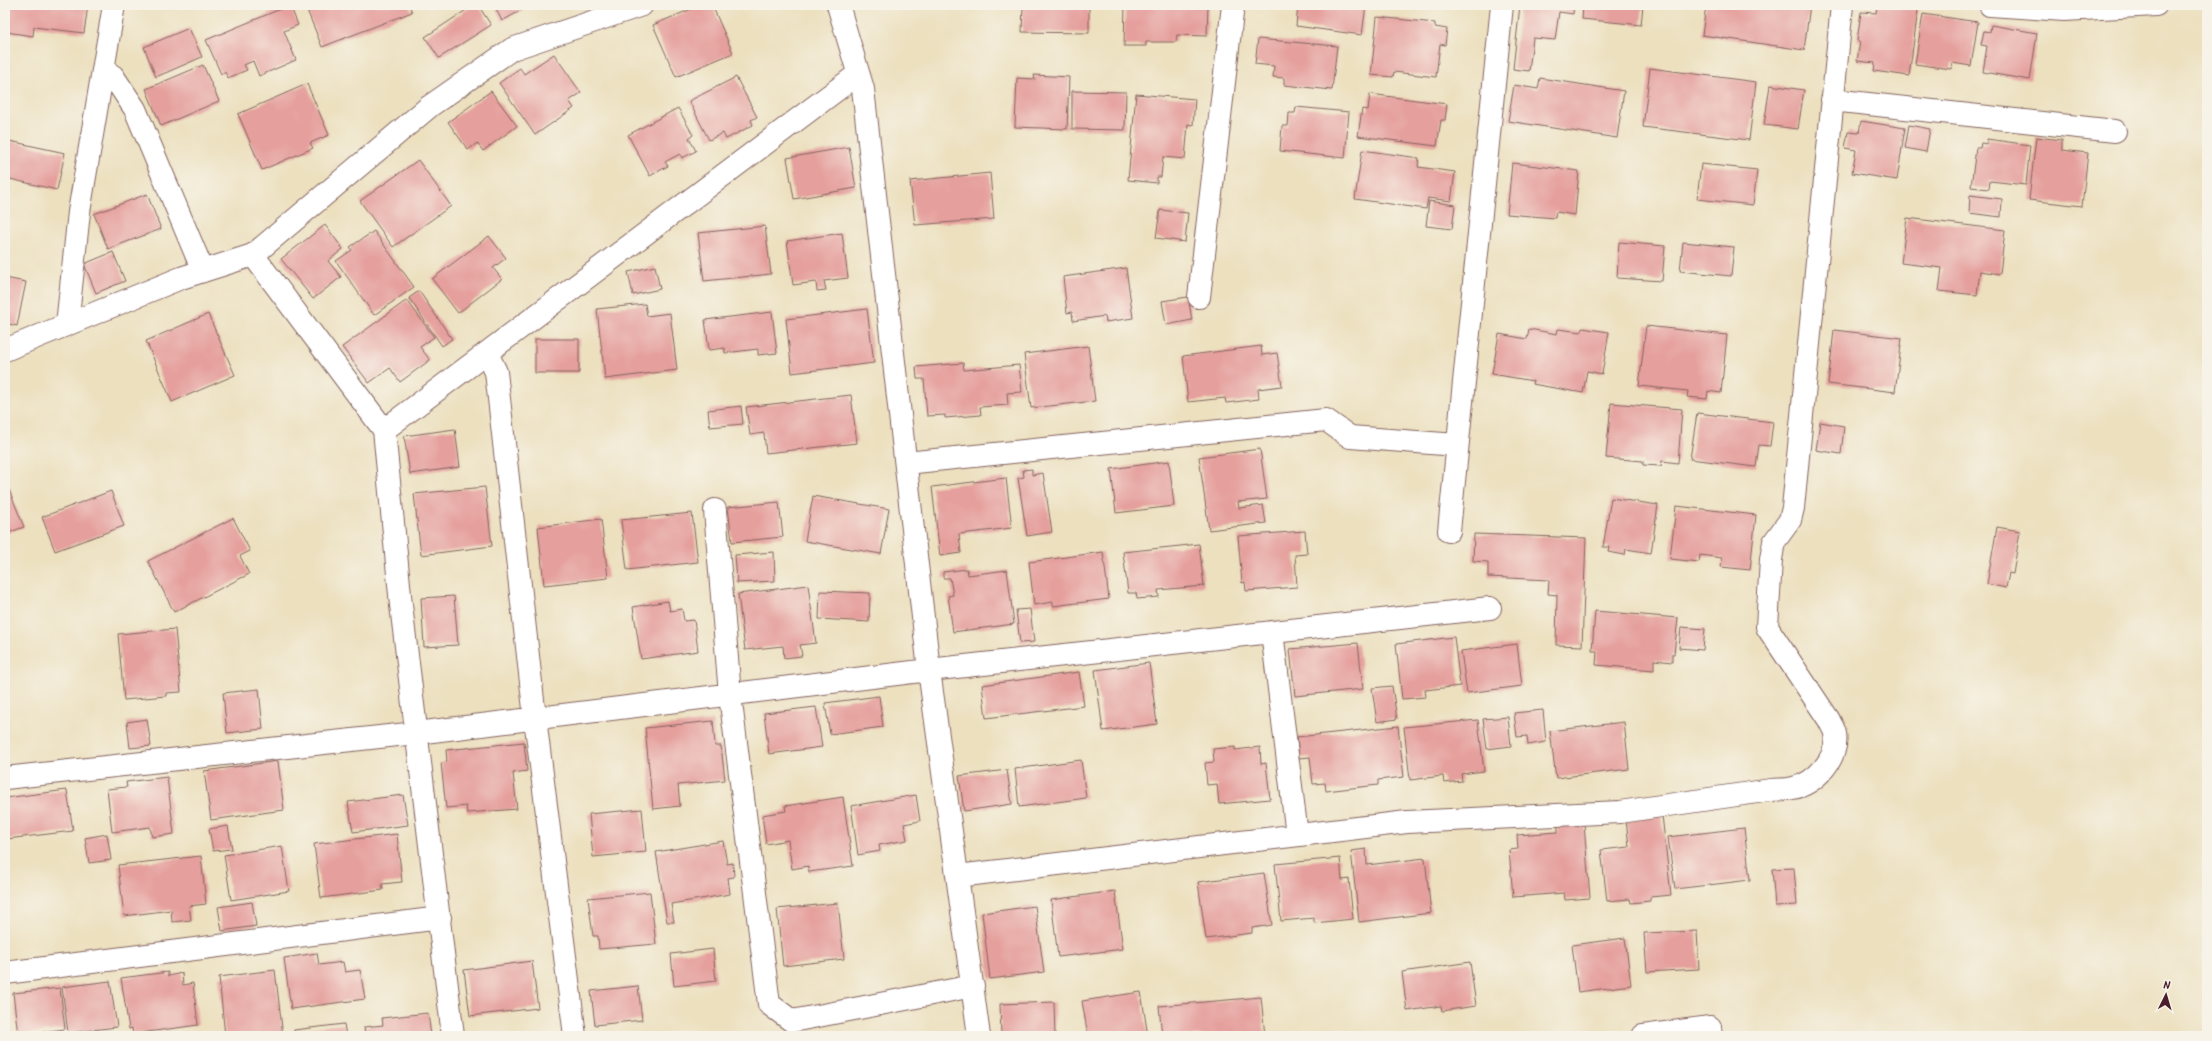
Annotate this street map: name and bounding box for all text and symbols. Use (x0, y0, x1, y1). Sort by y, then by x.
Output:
north arrow (2146, 975, 2186, 1015)
text: N (2163, 977, 2171, 995)

